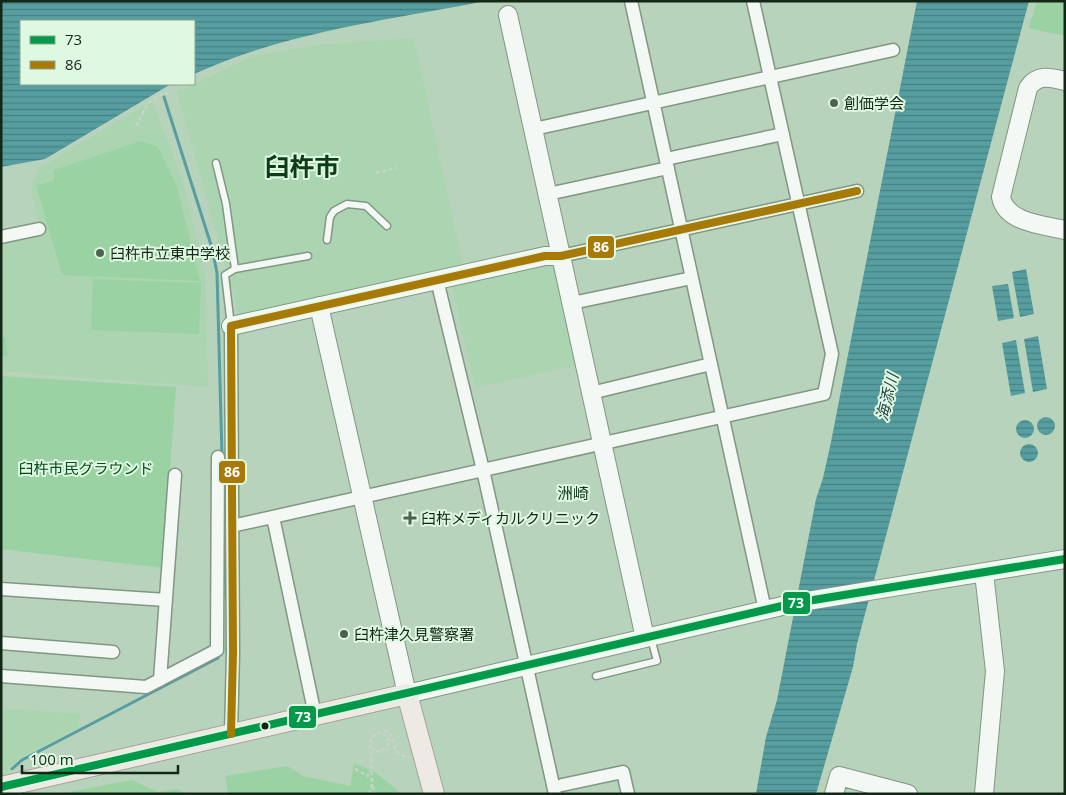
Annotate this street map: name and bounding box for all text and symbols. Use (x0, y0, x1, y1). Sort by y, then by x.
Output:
legend (20, 20, 195, 85)
text: 73 (65, 29, 82, 49)
text: 86 (65, 54, 82, 74)
place label: 創価学会 (844, 93, 904, 113)
marker: 創価学会 (828, 97, 840, 109)
district label: 臼杵市 (264, 149, 340, 183)
line badge: 86 (587, 235, 615, 259)
text: 86 (593, 237, 609, 256)
place label: 臼杵市立東中学校 (110, 243, 230, 263)
marker: 臼杵市立東中学校 (94, 247, 106, 259)
water label: 海添川 (871, 369, 904, 423)
park label: 臼杵市民グラウンド (18, 458, 154, 478)
line badge: 86 (218, 460, 246, 484)
text: 86 (224, 462, 240, 481)
district label: 洲崎 (557, 482, 589, 504)
place label: 臼杵メディカルクリニック (421, 508, 600, 528)
marker: 臼杵メディカルクリニック (403, 511, 417, 525)
line badge: 73 (782, 591, 811, 615)
text: 73 (788, 593, 804, 612)
place label: 臼杵津久見警察署 (354, 624, 474, 644)
marker: 臼杵津久見警察署 (338, 628, 350, 640)
line badge: 73 (288, 705, 317, 729)
text: 73 (295, 707, 311, 726)
unlabelled marker (260, 721, 270, 731)
scale bar (22, 742, 179, 774)
text: 100 m (30, 749, 74, 769)

